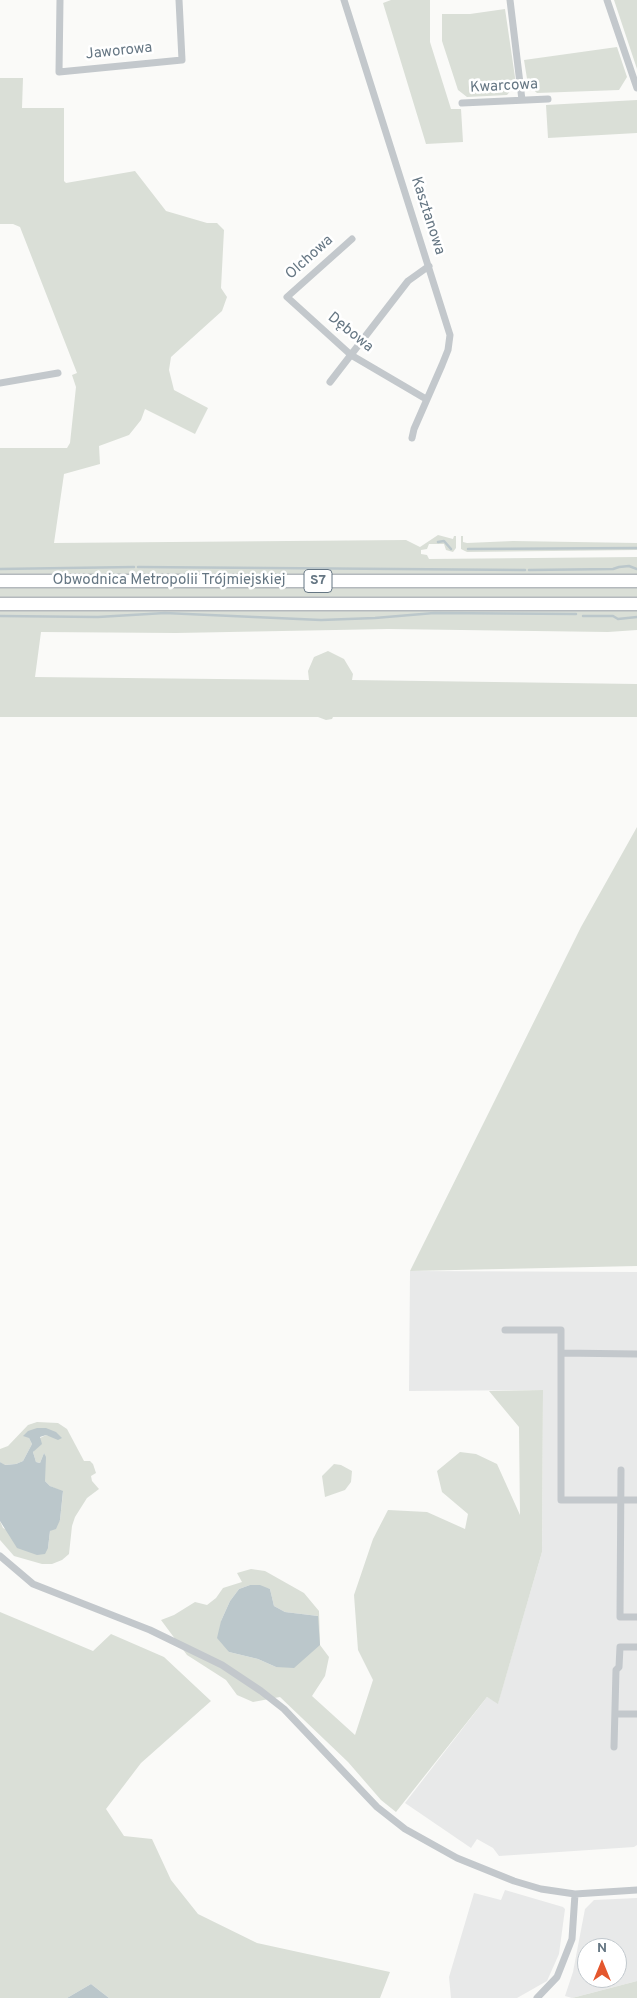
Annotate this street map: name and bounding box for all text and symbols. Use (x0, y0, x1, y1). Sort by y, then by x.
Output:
street label: Jaworowa (85, 40, 153, 64)
street label: Kwarcowa (470, 76, 538, 98)
street label: Kasztanowa (406, 175, 448, 257)
street label: Olchowa (283, 232, 337, 284)
street label: Dębowa (324, 309, 376, 357)
road number: S7 (304, 570, 332, 592)
street label: Obwodnica Metropolii Trójmiejskiej (52, 572, 286, 590)
north arrow (577, 1938, 627, 1988)
text: N (597, 1940, 607, 1957)

